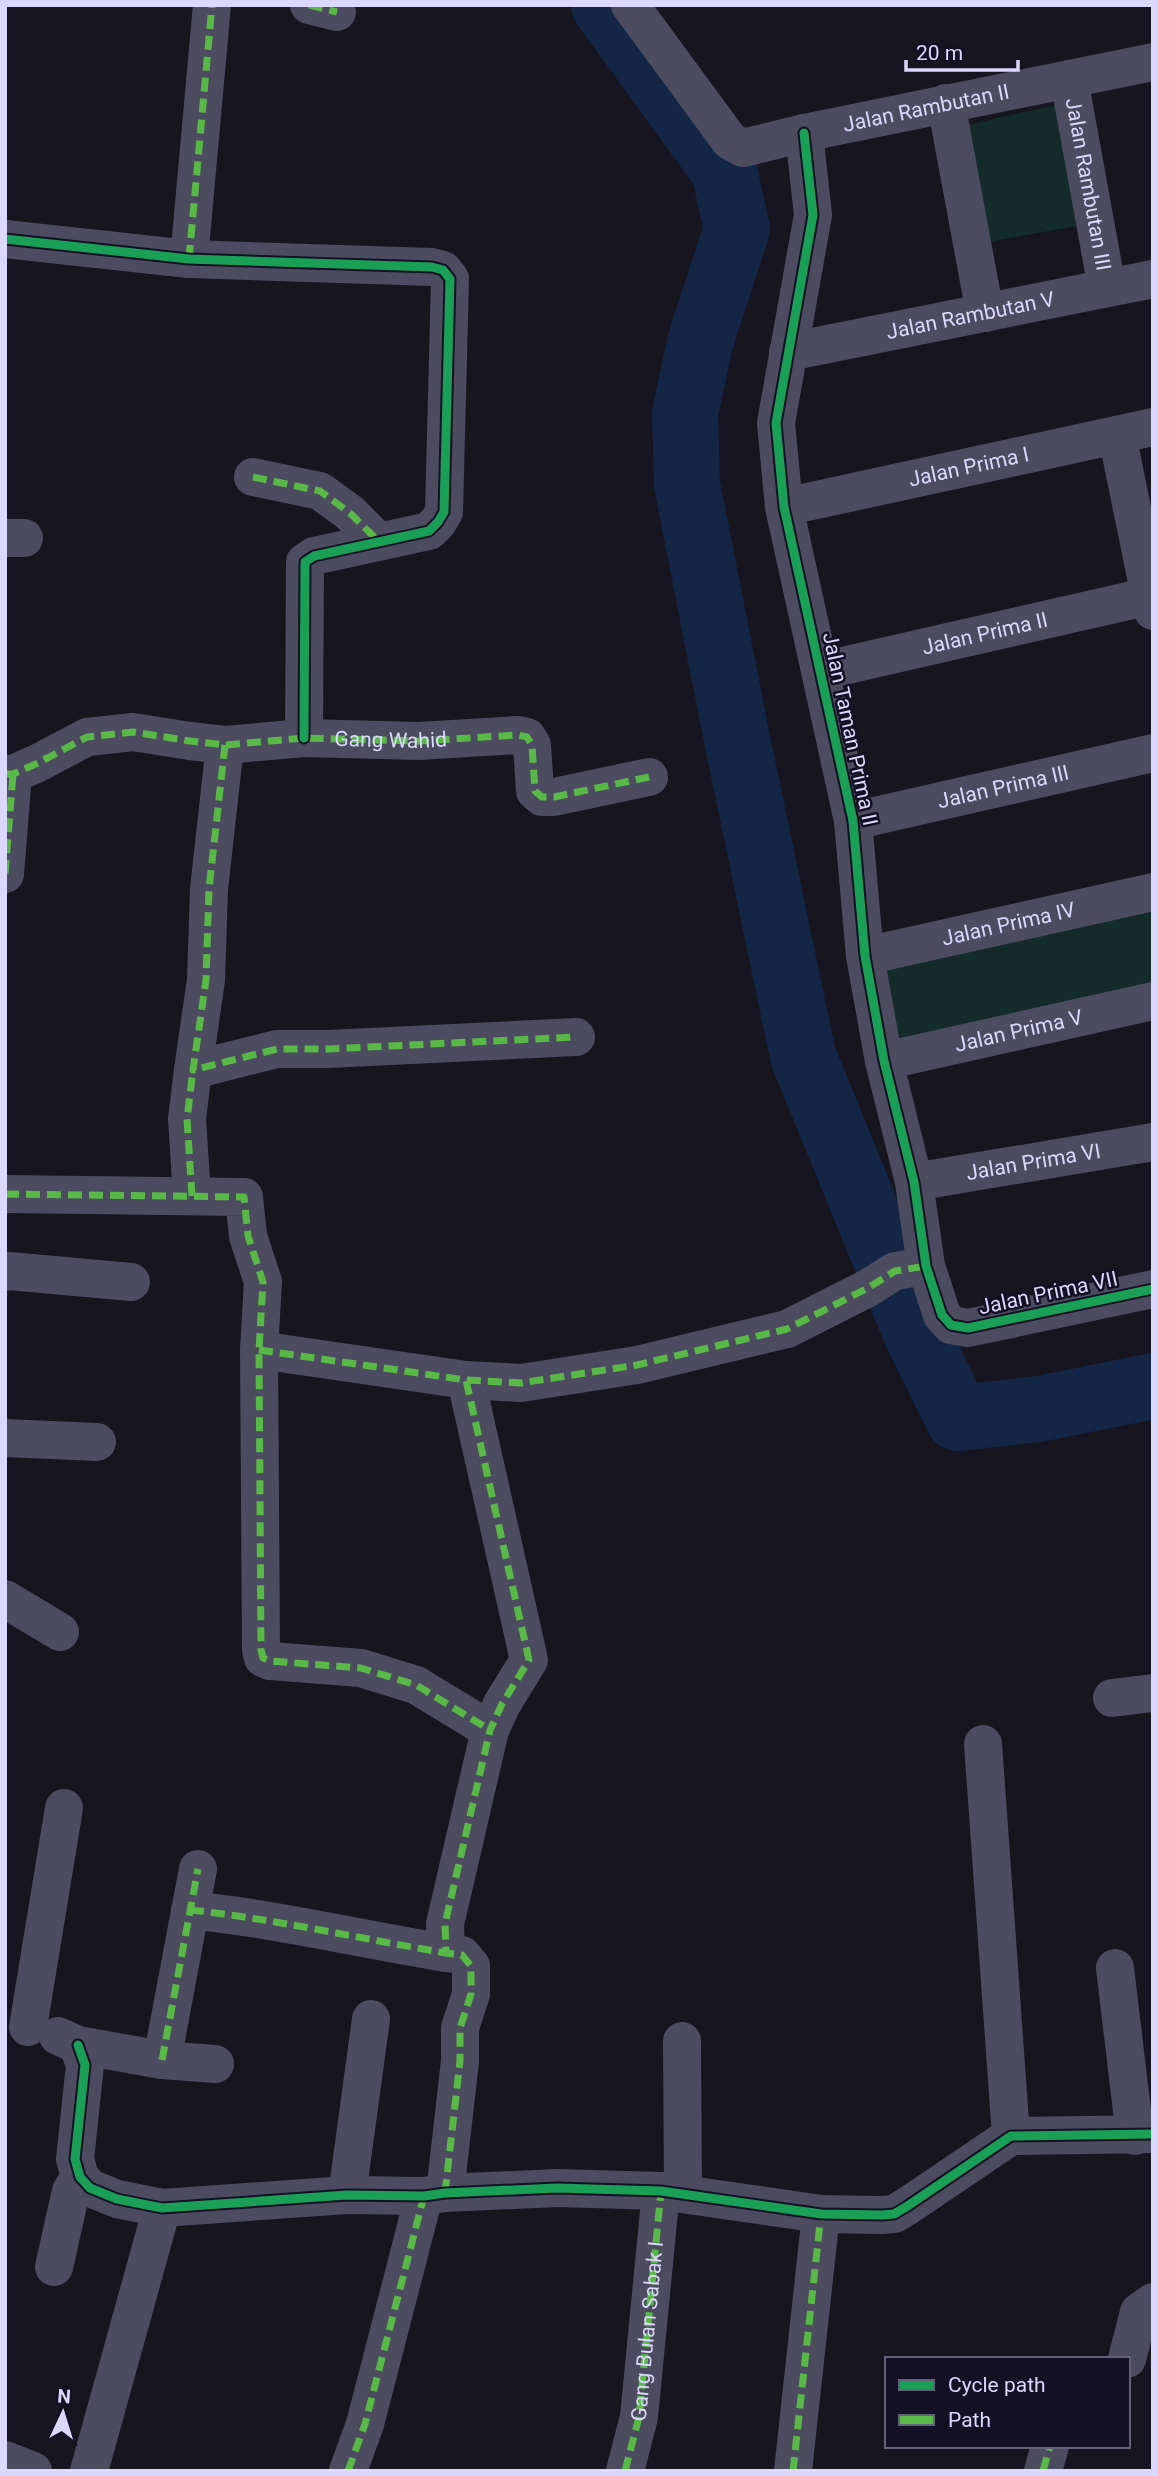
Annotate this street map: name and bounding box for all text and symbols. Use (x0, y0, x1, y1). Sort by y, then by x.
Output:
scale bar (906, 28, 1018, 72)
text: 20 m (916, 41, 963, 65)
street label: Jalan Rambutan II (841, 80, 1011, 137)
street label: Jalan Rambutan III (1061, 96, 1116, 272)
street label: Jalan Rambutan V (884, 287, 1057, 344)
street label: Jalan Prima I (906, 442, 1031, 492)
street label: Jalan Prima II (920, 608, 1050, 660)
street label: Jalan Taman Prima II (818, 630, 882, 828)
street label: Gang Wahid (334, 727, 448, 753)
street label: Jalan Prima III (935, 760, 1071, 813)
street label: Jalan Prima IV (939, 898, 1078, 951)
street label: Jalan Prima V (952, 1005, 1086, 1057)
street label: Jalan Prima VI (964, 1139, 1102, 1185)
street label: Jalan Prima VII (976, 1267, 1120, 1319)
street label: Gang Bulan Sabak I (627, 2240, 668, 2423)
legend (885, 2357, 1130, 2448)
text: Cycle path (948, 2373, 1046, 2397)
north arrow (28, 2378, 98, 2448)
text: N (57, 2385, 72, 2408)
text: Path (948, 2408, 991, 2432)

